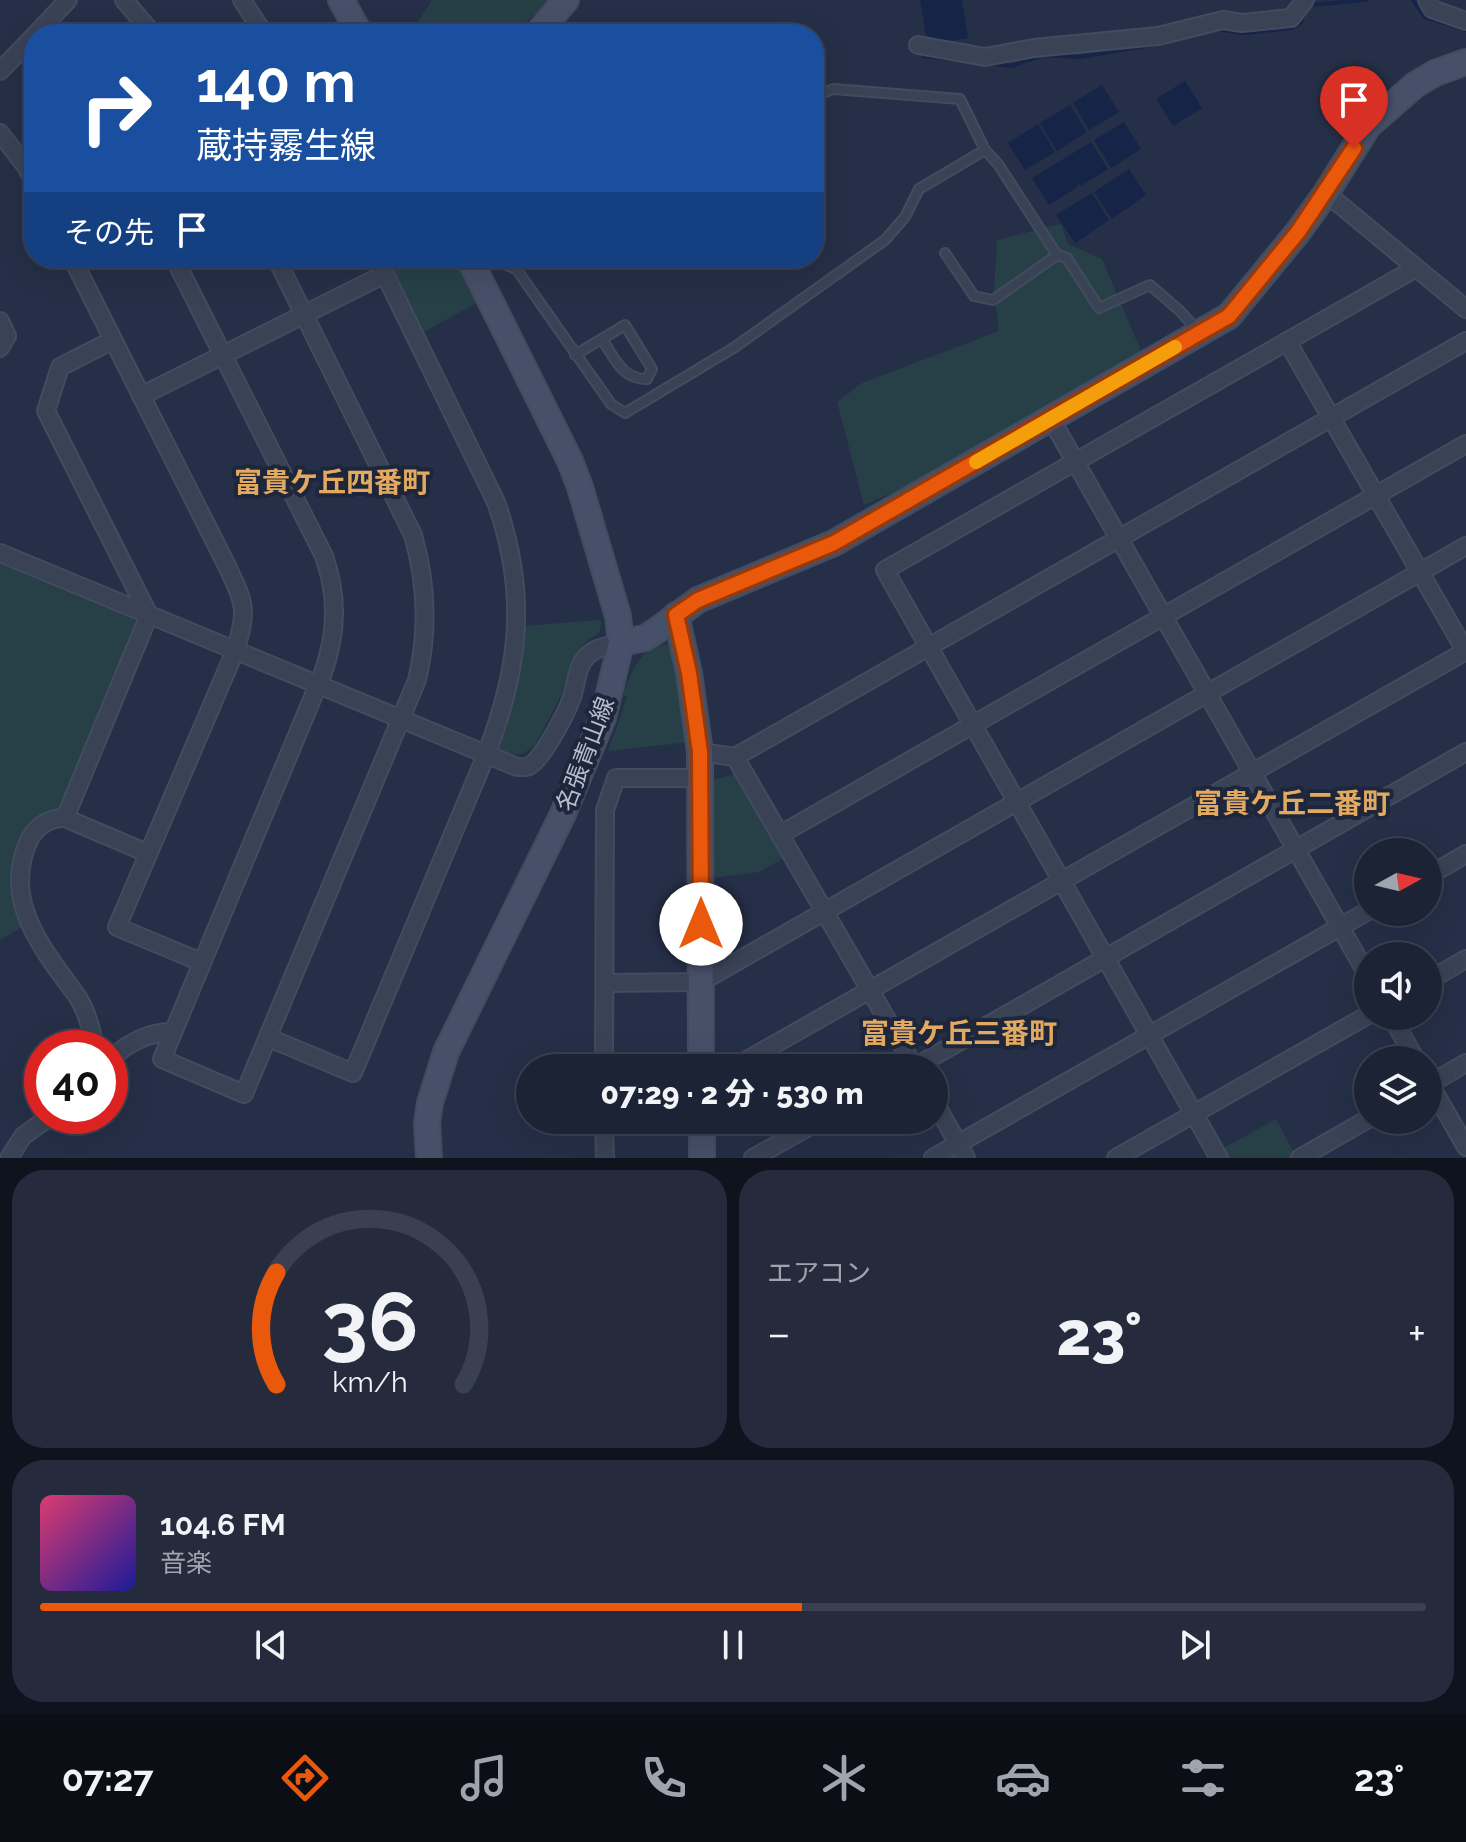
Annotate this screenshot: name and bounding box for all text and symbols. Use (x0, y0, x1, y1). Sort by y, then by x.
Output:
text: 140 m (196, 49, 356, 115)
icon: right (64, 56, 168, 160)
pin (1320, 66, 1388, 148)
icon: arrive (1332, 78, 1376, 122)
text: 蔵持霧生線 (196, 124, 376, 166)
icon: arrive (170, 208, 214, 252)
text: その先 (64, 215, 154, 250)
district label: 富貴ケ丘四番町 (234, 466, 430, 499)
street label: 名張青山線 (550, 693, 620, 815)
district label: 富貴ケ丘二番町 (1194, 787, 1390, 820)
north arrow (1354, 838, 1442, 926)
map controls (1354, 838, 1442, 1134)
position arrow (659, 882, 743, 966)
button: sound (1354, 942, 1442, 1030)
district label: 富貴ケ丘三番町 (861, 1017, 1057, 1050)
speed limit sign: 40 (24, 1030, 128, 1134)
button: layers (1354, 1046, 1442, 1134)
text: 07:29 · 2 分 · 530 m (601, 1076, 863, 1111)
text: エアコン (767, 1258, 871, 1288)
text: 36 (321, 1273, 418, 1370)
text: 23° (1056, 1299, 1142, 1369)
text: − (767, 1308, 791, 1359)
text: + (1408, 1308, 1426, 1359)
text: km/h (332, 1365, 407, 1399)
text: 104.6 FM (160, 1507, 286, 1542)
text: 音楽 (160, 1548, 212, 1578)
icon: previous (249, 1623, 293, 1667)
icon: pause (711, 1623, 755, 1667)
icon: next (1173, 1623, 1217, 1667)
icon: directions (277, 1750, 333, 1806)
icon: music (456, 1750, 512, 1806)
icon: phone (636, 1750, 692, 1806)
icon: climate (816, 1750, 872, 1806)
icon: car (995, 1750, 1051, 1806)
icon: filters (1175, 1750, 1231, 1806)
text: 07:27 (62, 1757, 153, 1799)
text: 23° (1354, 1757, 1404, 1799)

